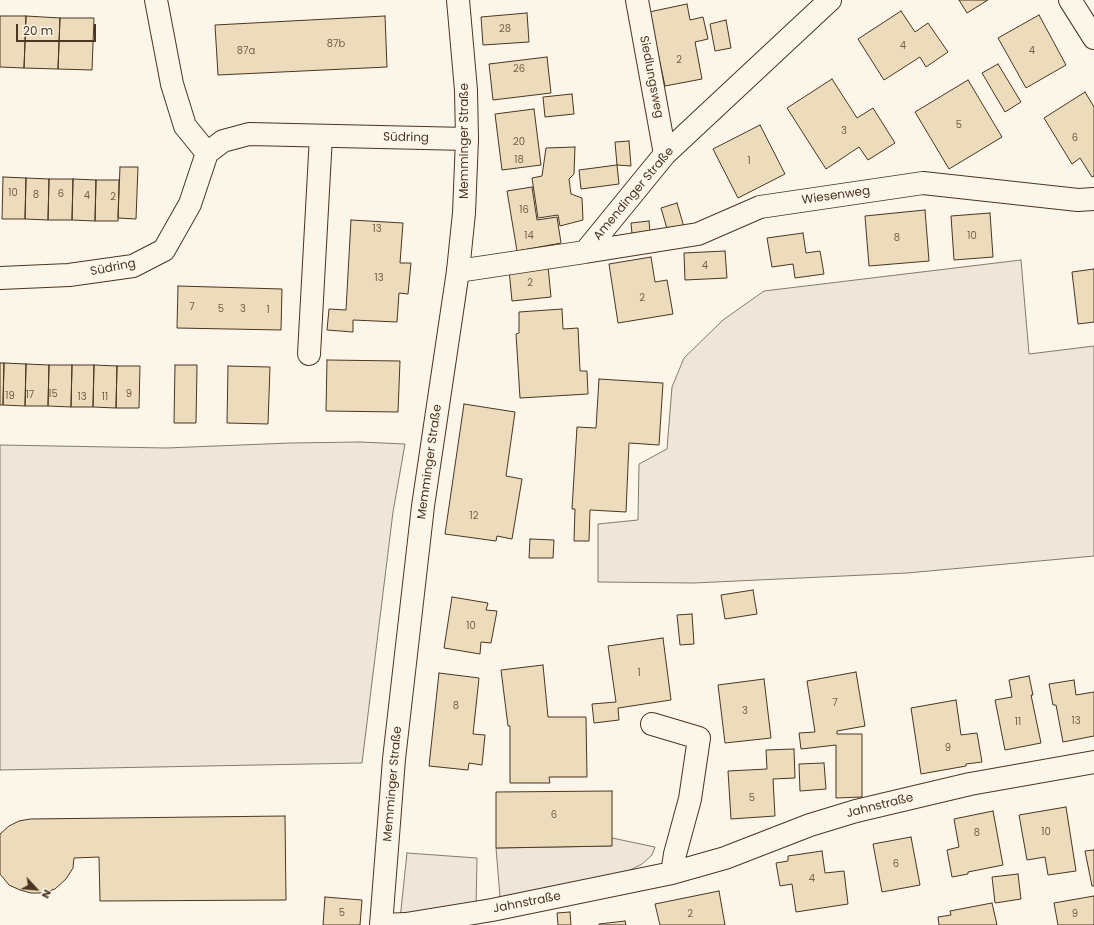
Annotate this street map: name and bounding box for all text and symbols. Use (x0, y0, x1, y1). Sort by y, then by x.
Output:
scale bar (18, 16, 98, 42)
text: 20 m (23, 22, 53, 39)
house number: 28 (499, 23, 511, 35)
street label: Siedlungsweg (636, 35, 666, 119)
house number: 87b (327, 38, 345, 50)
house number: 4 (900, 40, 906, 52)
house number: 87a (237, 45, 255, 57)
house number: 4 (1029, 45, 1035, 57)
house number: 2 (676, 54, 682, 66)
house number: 26 (513, 63, 525, 75)
street label: Memminger Straße (458, 83, 472, 199)
house number: 5 (956, 119, 962, 131)
house number: 3 (841, 125, 847, 137)
street label: Südring (383, 130, 429, 146)
house number: 6 (1072, 132, 1078, 144)
house number: 20 (513, 136, 525, 148)
street label: Amendinger Straße (591, 144, 677, 244)
house number: 18 (514, 154, 524, 166)
house number: 1 (747, 155, 751, 167)
street label: Wiesenweg (801, 184, 871, 208)
house number: 10 (8, 187, 18, 199)
house number: 6 (58, 188, 64, 200)
house number: 8 (33, 189, 39, 201)
house number: 4 (84, 190, 90, 202)
house number: 2 (110, 191, 116, 203)
house number: 16 (519, 204, 529, 216)
house number: 13 (372, 223, 382, 235)
house number: 14 (524, 230, 534, 242)
house number: 10 (967, 230, 977, 242)
house number: 8 (894, 232, 900, 244)
street label: Südring (89, 257, 137, 279)
house number: 4 (702, 260, 708, 272)
house number: 13 (374, 272, 384, 284)
house number: 2 (527, 277, 533, 289)
house number: 2 (639, 292, 645, 304)
house number: 7 (189, 301, 195, 313)
house number: 5 (218, 303, 224, 315)
house number: 3 (240, 303, 246, 315)
house number: 1 (266, 304, 270, 316)
house number: 15 (48, 388, 58, 400)
house number: 9 (126, 388, 132, 400)
house number: 17 (26, 389, 34, 401)
house number: 19 (5, 390, 15, 402)
house number: 13 (77, 391, 87, 403)
house number: 11 (102, 391, 108, 403)
street label: Memminger Straße (415, 404, 445, 520)
house number: 12 (470, 510, 478, 522)
house number: 10 (466, 620, 476, 632)
house number: 1 (637, 667, 641, 679)
house number: 7 (832, 697, 838, 709)
house number: 8 (453, 700, 459, 712)
house number: 3 (742, 705, 748, 717)
house number: 13 (1071, 715, 1081, 727)
house number: 11 (1015, 716, 1021, 728)
street label: Memminger Straße (381, 726, 405, 842)
house number: 9 (945, 742, 951, 754)
street label: Jahnstraße (845, 791, 915, 821)
house number: 5 (749, 792, 755, 804)
house number: 6 (551, 809, 557, 821)
house number: 10 (1041, 826, 1051, 838)
house number: 8 (974, 827, 980, 839)
house number: 6 (893, 858, 899, 870)
north arrow (16, 869, 56, 909)
house number: 4 (809, 873, 815, 885)
text: N (38, 887, 56, 901)
street label: Jahnstraße (492, 889, 562, 917)
house number: 5 (339, 907, 345, 919)
house number: 2 (687, 908, 693, 920)
house number: 9 (1072, 908, 1078, 920)

